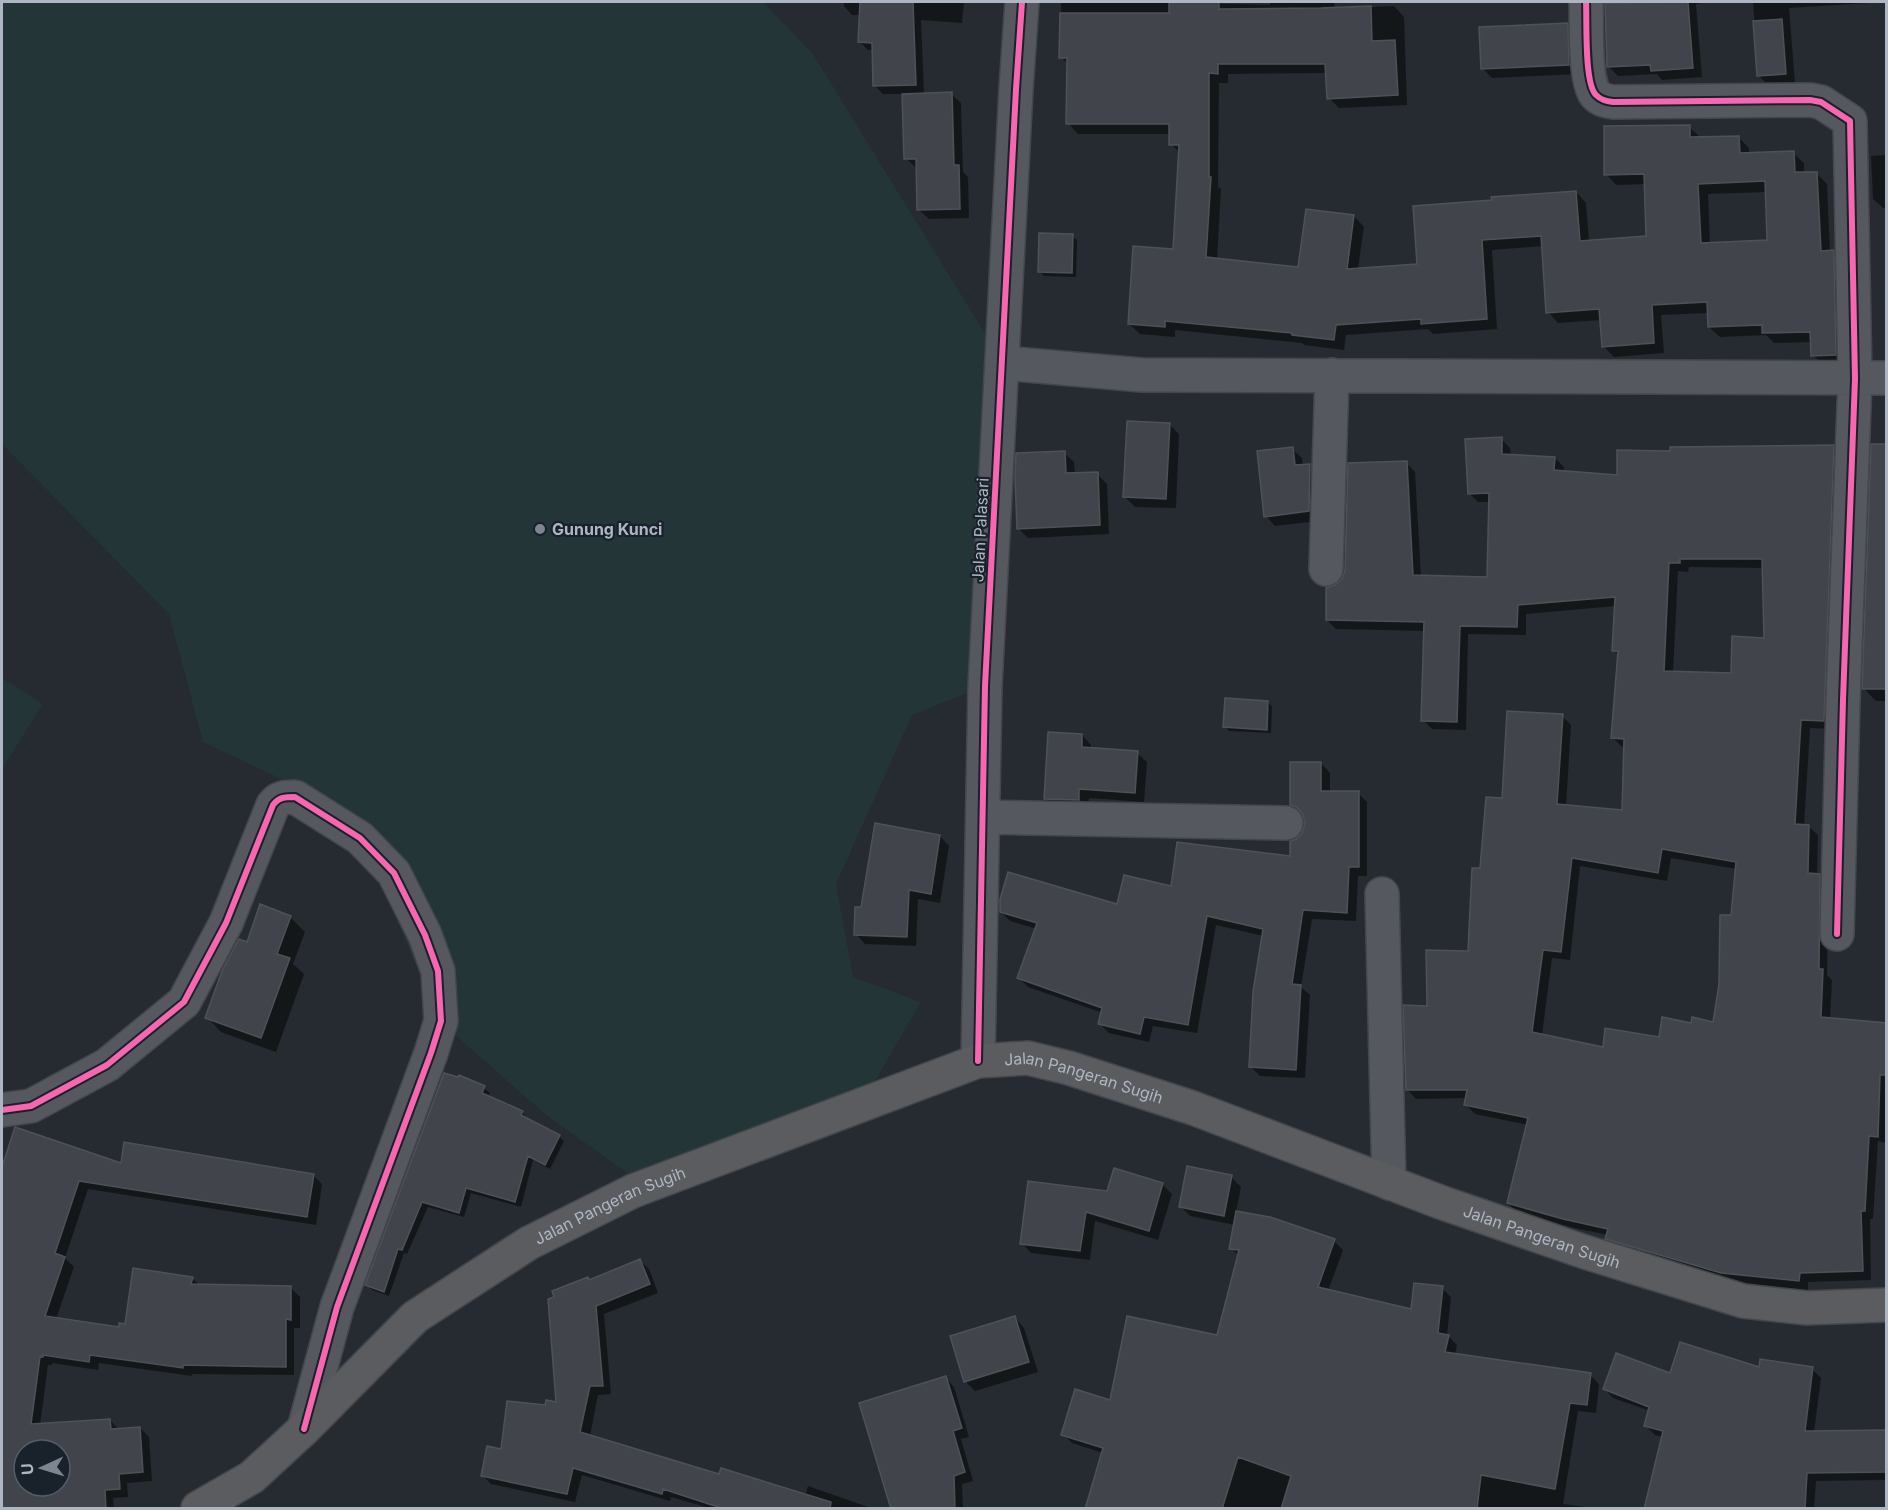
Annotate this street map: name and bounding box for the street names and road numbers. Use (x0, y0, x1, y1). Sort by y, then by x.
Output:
street label: Jalan Palasari (967, 477, 993, 583)
street label: Jalan Pangeran Sugih (1003, 1048, 1166, 1108)
street label: Jalan Pangeran Sugih (531, 1162, 688, 1249)
street label: Jalan Pangeran Sugih (1461, 1201, 1623, 1272)

